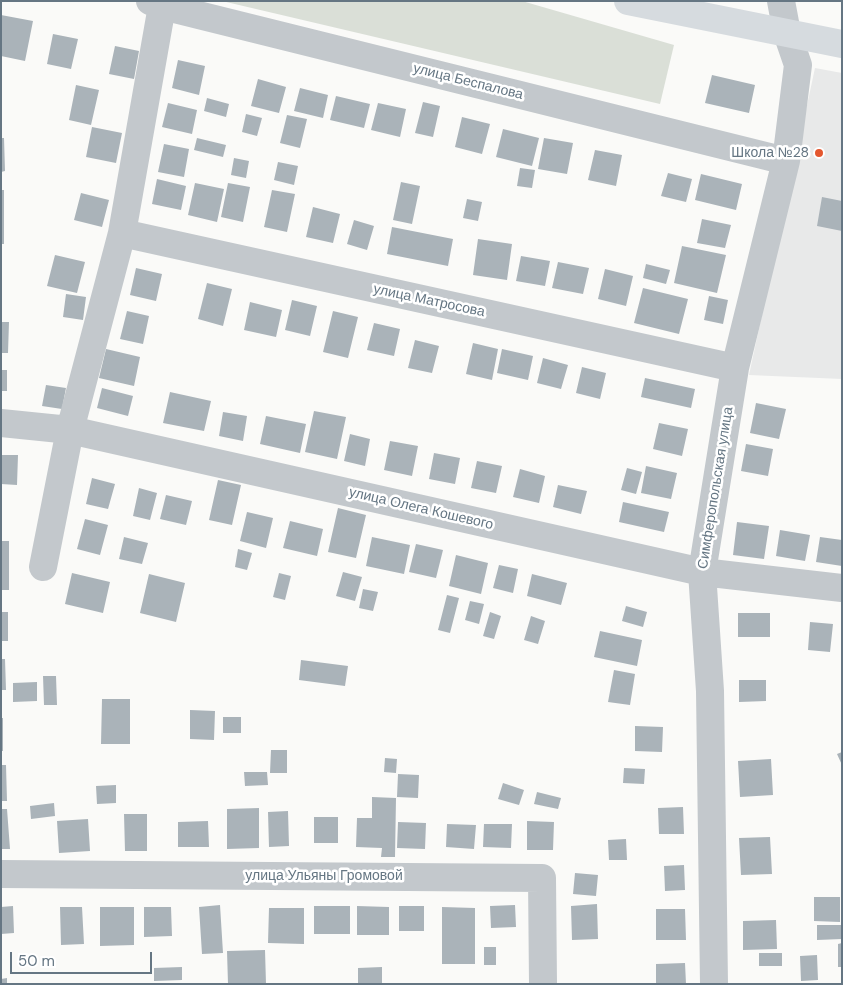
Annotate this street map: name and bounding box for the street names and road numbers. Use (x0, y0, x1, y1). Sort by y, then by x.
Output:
street label: улица Беспалова (411, 60, 525, 104)
street label: улица Матросова (372, 281, 486, 321)
street label: Симферопольская улица (695, 406, 737, 570)
street label: улица Олега Кошевого (347, 484, 495, 534)
street label: улица Ульяны Громовой (245, 868, 403, 884)

